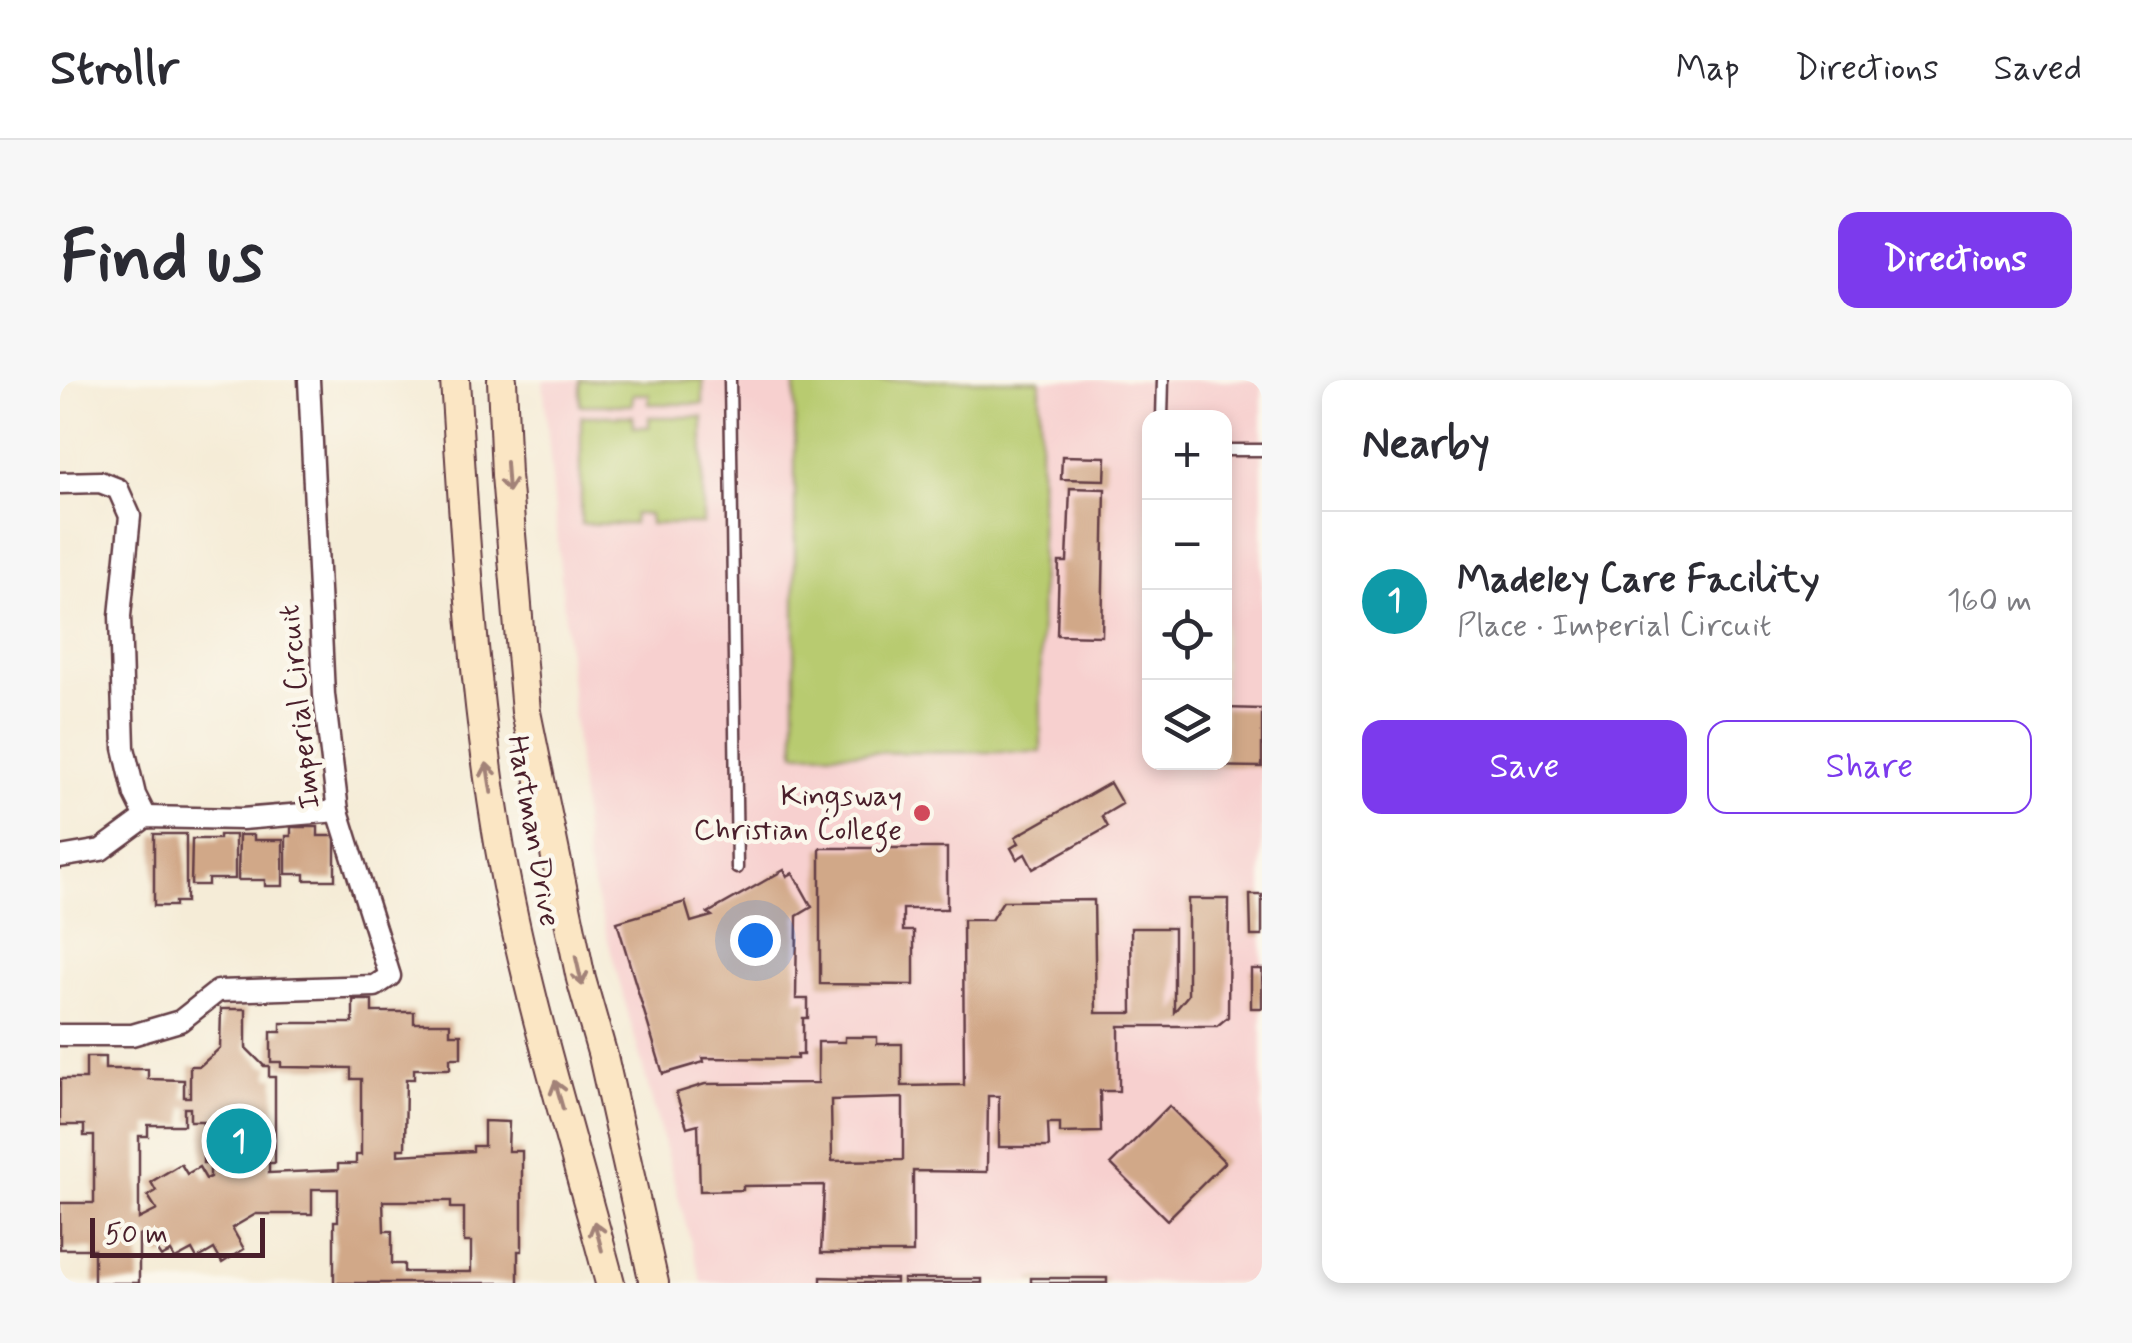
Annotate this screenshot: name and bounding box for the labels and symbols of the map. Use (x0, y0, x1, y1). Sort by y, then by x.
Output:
one-way arrow (498, 461, 517, 493)
street label: Imperial Circuit (270, 603, 330, 811)
street label: Hartman Drive (497, 732, 569, 930)
one-way arrow (480, 762, 498, 795)
place label: Kingsway Christian College (694, 777, 902, 853)
marker: Kingsway Christian College (911, 802, 933, 824)
your location (730, 915, 781, 966)
one-way arrow (571, 954, 589, 986)
one-way arrow (549, 1080, 567, 1111)
pin: 1 (206, 1104, 272, 1178)
scale bar (90, 1213, 265, 1258)
one-way arrow (587, 1221, 606, 1252)

